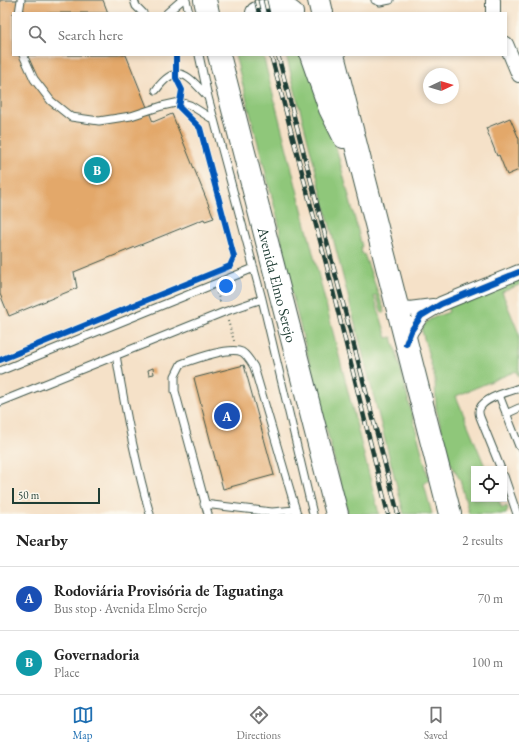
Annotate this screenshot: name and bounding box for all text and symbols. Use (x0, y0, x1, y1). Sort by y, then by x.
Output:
search box (12, 12, 507, 56)
icon: search (26, 23, 48, 45)
text: Search here (58, 25, 123, 44)
north arrow (423, 68, 459, 104)
pin: B (84, 155, 110, 185)
street label: Avenida Elmo Serejo (254, 224, 302, 344)
your location (216, 276, 236, 296)
pin: A (214, 401, 240, 431)
map controls (471, 466, 507, 502)
button: locate (471, 466, 507, 502)
scale bar (12, 486, 100, 505)
text: 50 m (18, 488, 39, 502)
text: Nearby (16, 529, 68, 551)
text: 2 results (462, 532, 503, 549)
text: Rodoviária Provisória de Taguatinga (54, 581, 283, 600)
text: A (24, 590, 34, 607)
text: 70 m (478, 590, 503, 607)
text: Bus stop · Avenida Elmo Serejo (54, 600, 207, 617)
text: Governadoria (54, 645, 139, 664)
text: B (25, 654, 33, 671)
text: 100 m (472, 654, 503, 671)
text: Place (54, 664, 80, 681)
tab: Map (72, 704, 94, 742)
tab: Directions (237, 704, 281, 742)
tab: Saved (424, 704, 447, 742)

